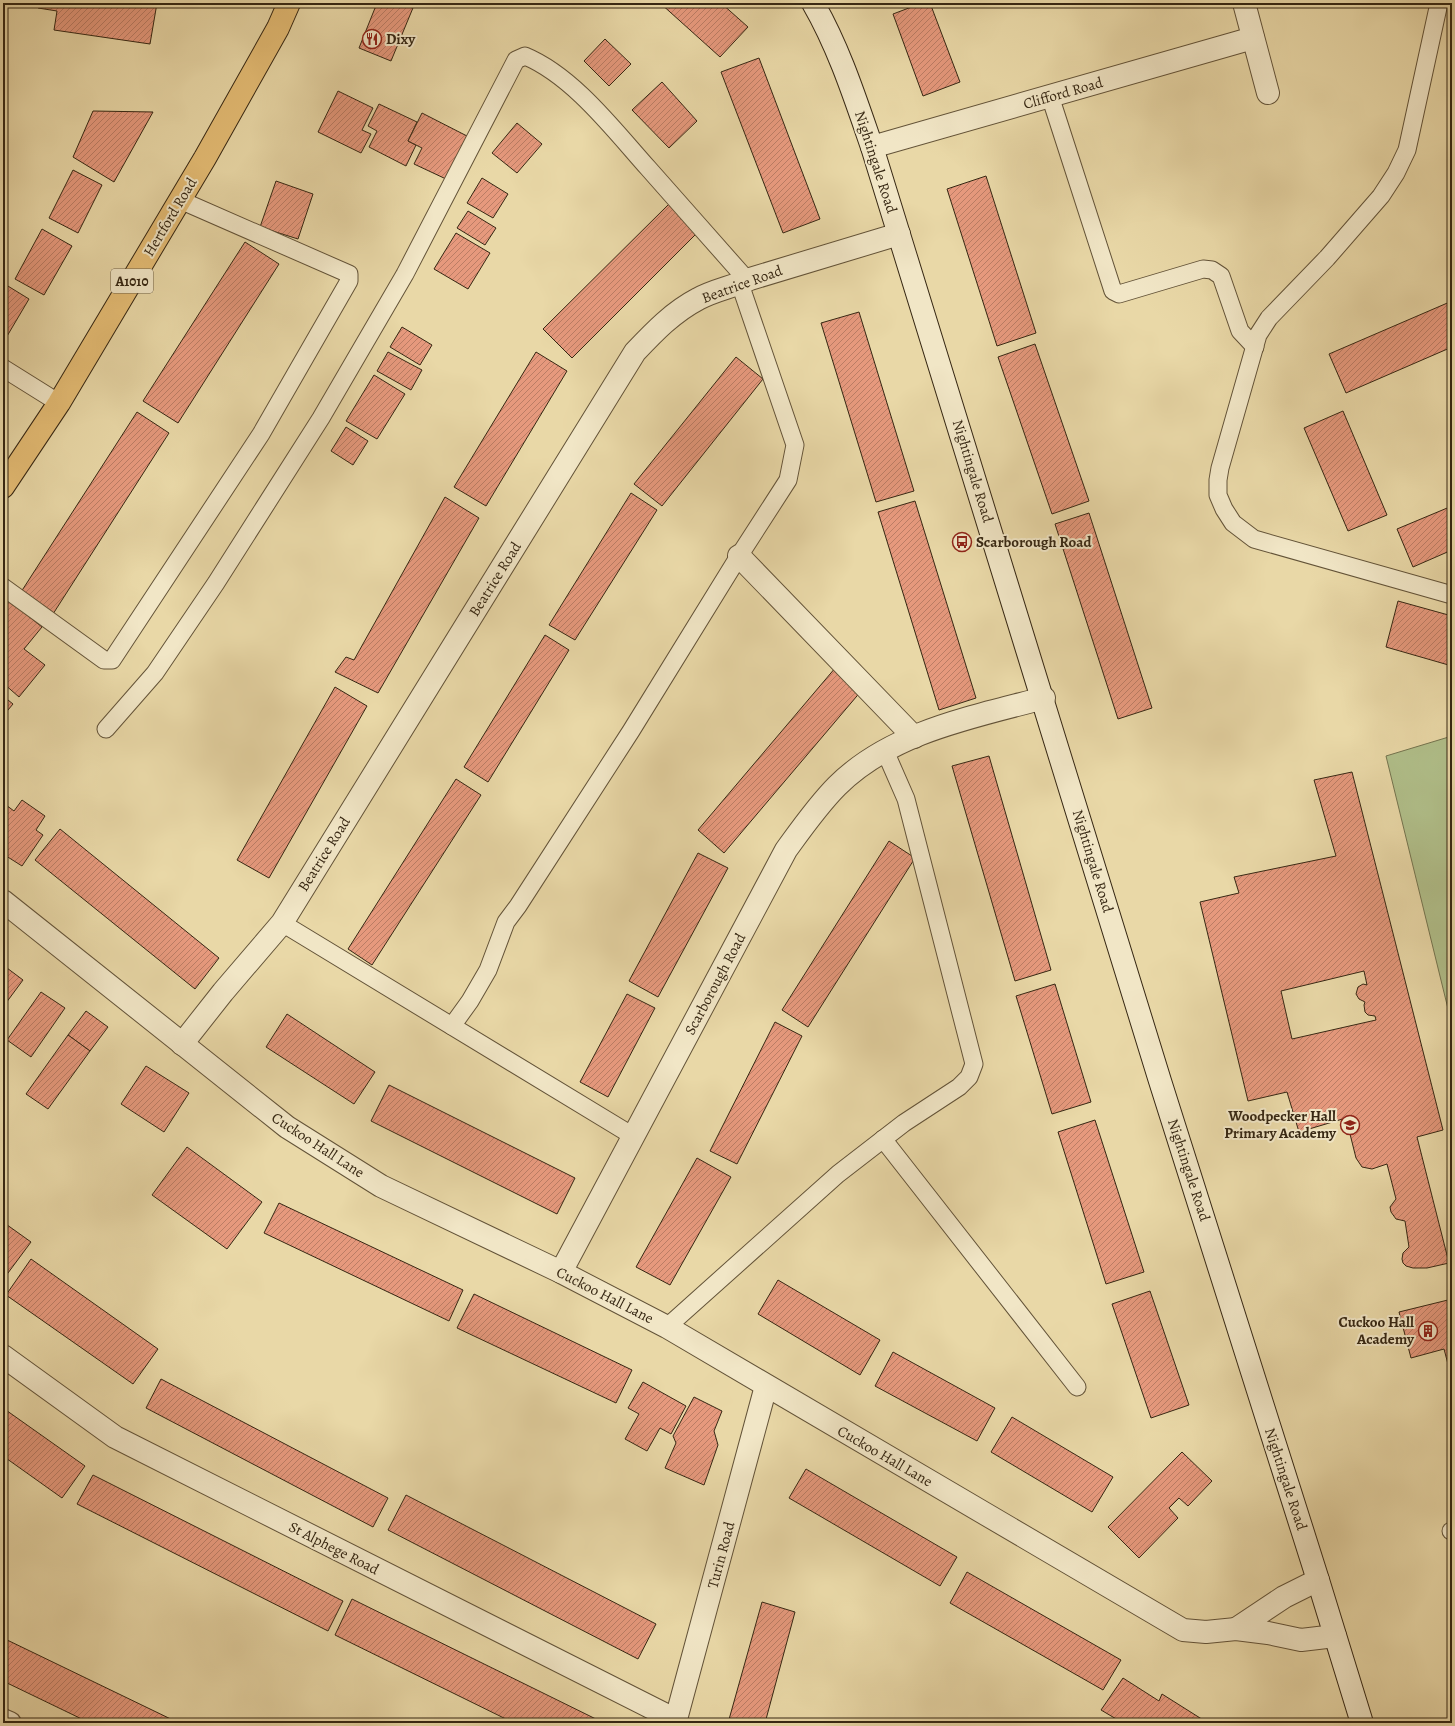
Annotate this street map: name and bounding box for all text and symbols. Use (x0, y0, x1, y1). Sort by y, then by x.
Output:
restaurant icon: Dixy (361, 28, 383, 50)
place label: Dixy (386, 29, 416, 49)
street label: Clifford Road (1021, 72, 1106, 114)
street label: Nightingale Road (850, 108, 902, 217)
street label: Hertford Road (139, 173, 202, 260)
street label: Beatrice Road (699, 260, 786, 308)
road number: A1010 (111, 269, 153, 293)
street label: Nightingale Road (948, 417, 998, 526)
bus stop icon: Scarborough Road (951, 531, 973, 553)
place label: Scarborough Road (976, 532, 1092, 552)
street label: Beatrice Road (464, 537, 526, 620)
street label: Nightingale Road (1068, 807, 1118, 916)
street label: Beatrice Road (293, 812, 355, 895)
street label: Scarborough Road (680, 929, 751, 1038)
place label: Woodpecker Hall Primary Academy (1224, 1106, 1337, 1143)
street label: Cuckoo Hall Lane (268, 1108, 368, 1183)
school or university icon: Woodpecker Hall Primary Academy (1339, 1114, 1361, 1136)
street label: Nightingale Road (1163, 1116, 1215, 1225)
street label: Cuckoo Hall Lane (553, 1262, 657, 1328)
place label: Cuckoo Hall Academy (1339, 1312, 1415, 1349)
building icon: Cuckoo Hall Academy (1417, 1320, 1439, 1342)
street label: Cuckoo Hall Lane (834, 1421, 936, 1491)
street label: Nightingale Road (1260, 1425, 1312, 1534)
street label: St Alphege Road (285, 1517, 383, 1580)
street label: Turin Road (703, 1519, 740, 1591)

